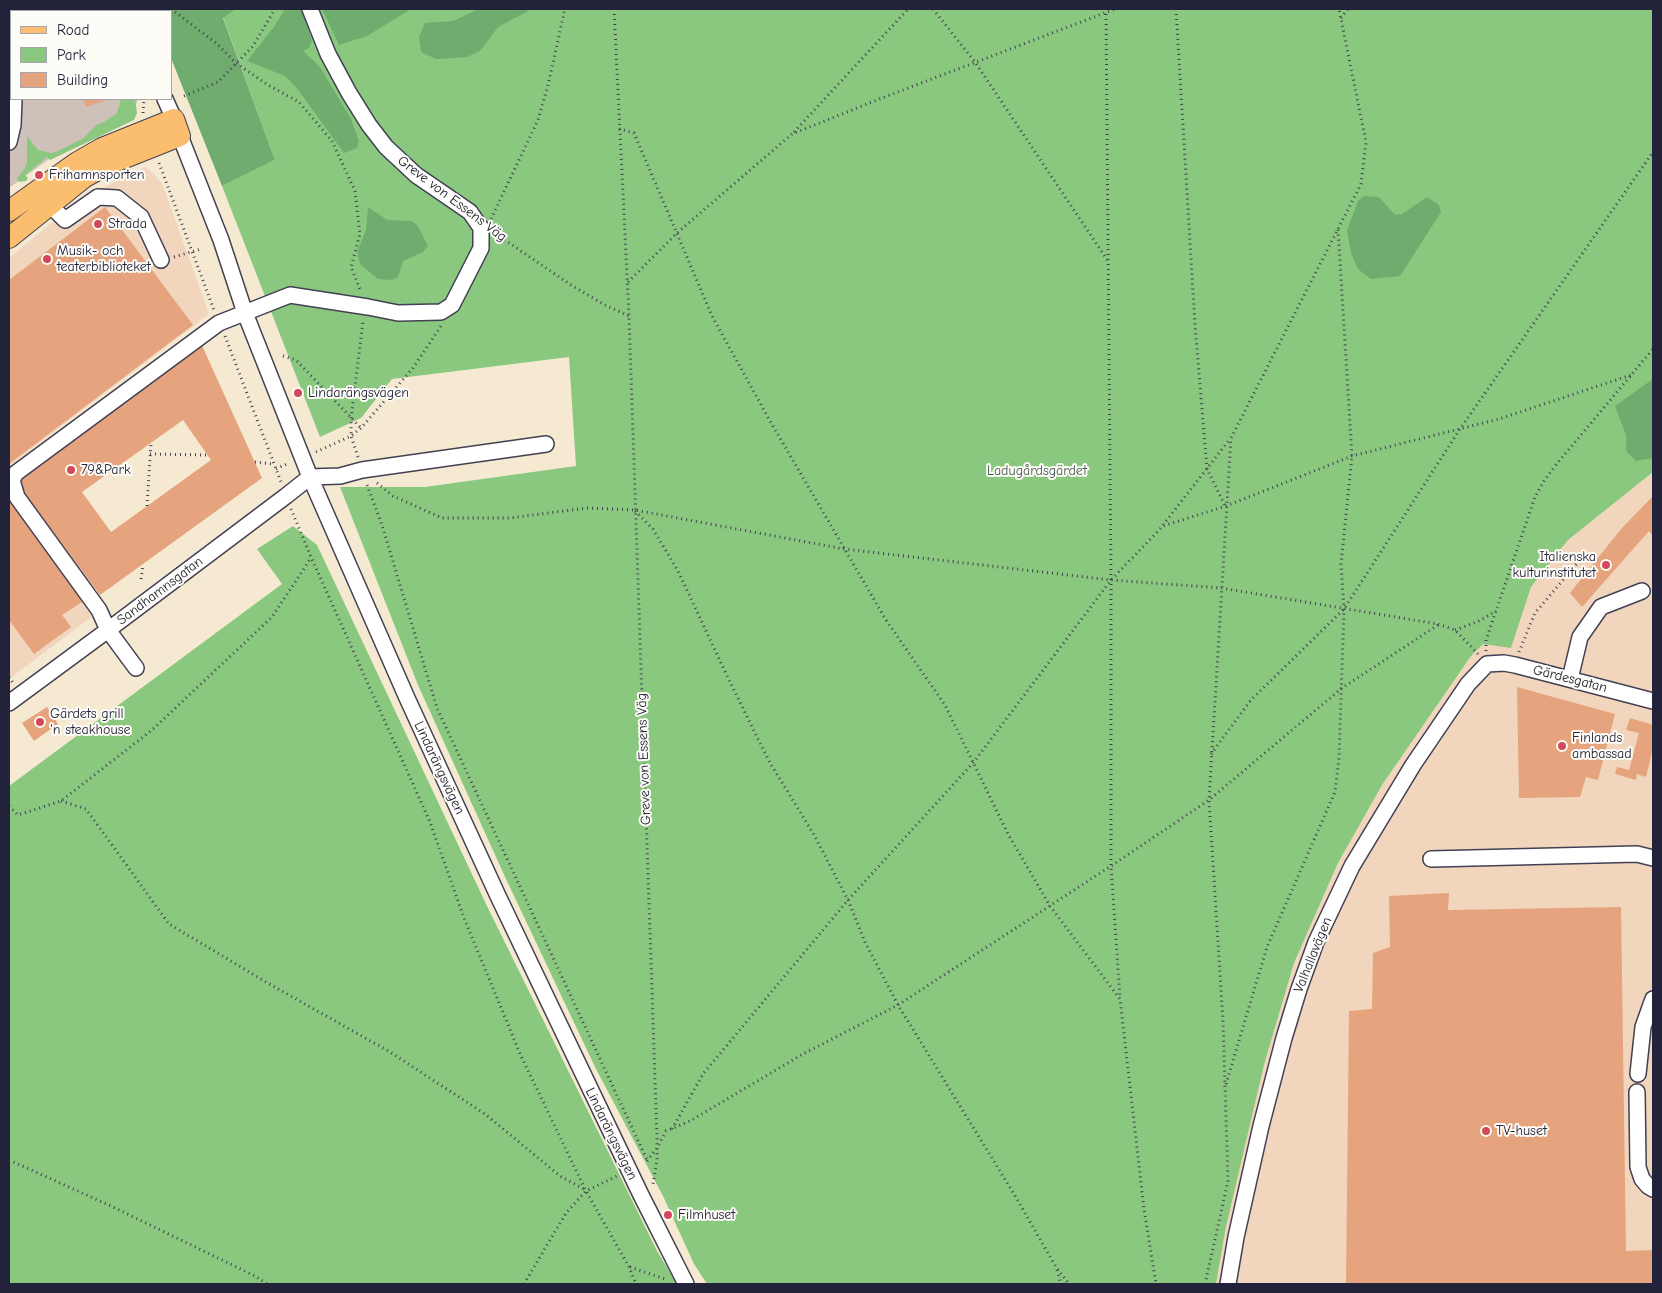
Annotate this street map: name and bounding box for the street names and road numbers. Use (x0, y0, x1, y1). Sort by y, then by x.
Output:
street label: Greve von Essens Väg (394, 152, 510, 246)
street label: Sandhamnsgatan (114, 553, 206, 629)
street label: Gärdesgatan (1531, 662, 1609, 696)
street label: Greve von Essens Väg (633, 693, 655, 825)
street label: Lindarängsvägen (410, 719, 468, 817)
street label: Valhallavägen (1290, 915, 1336, 995)
street label: Lindarängsvägen (581, 1085, 641, 1183)

